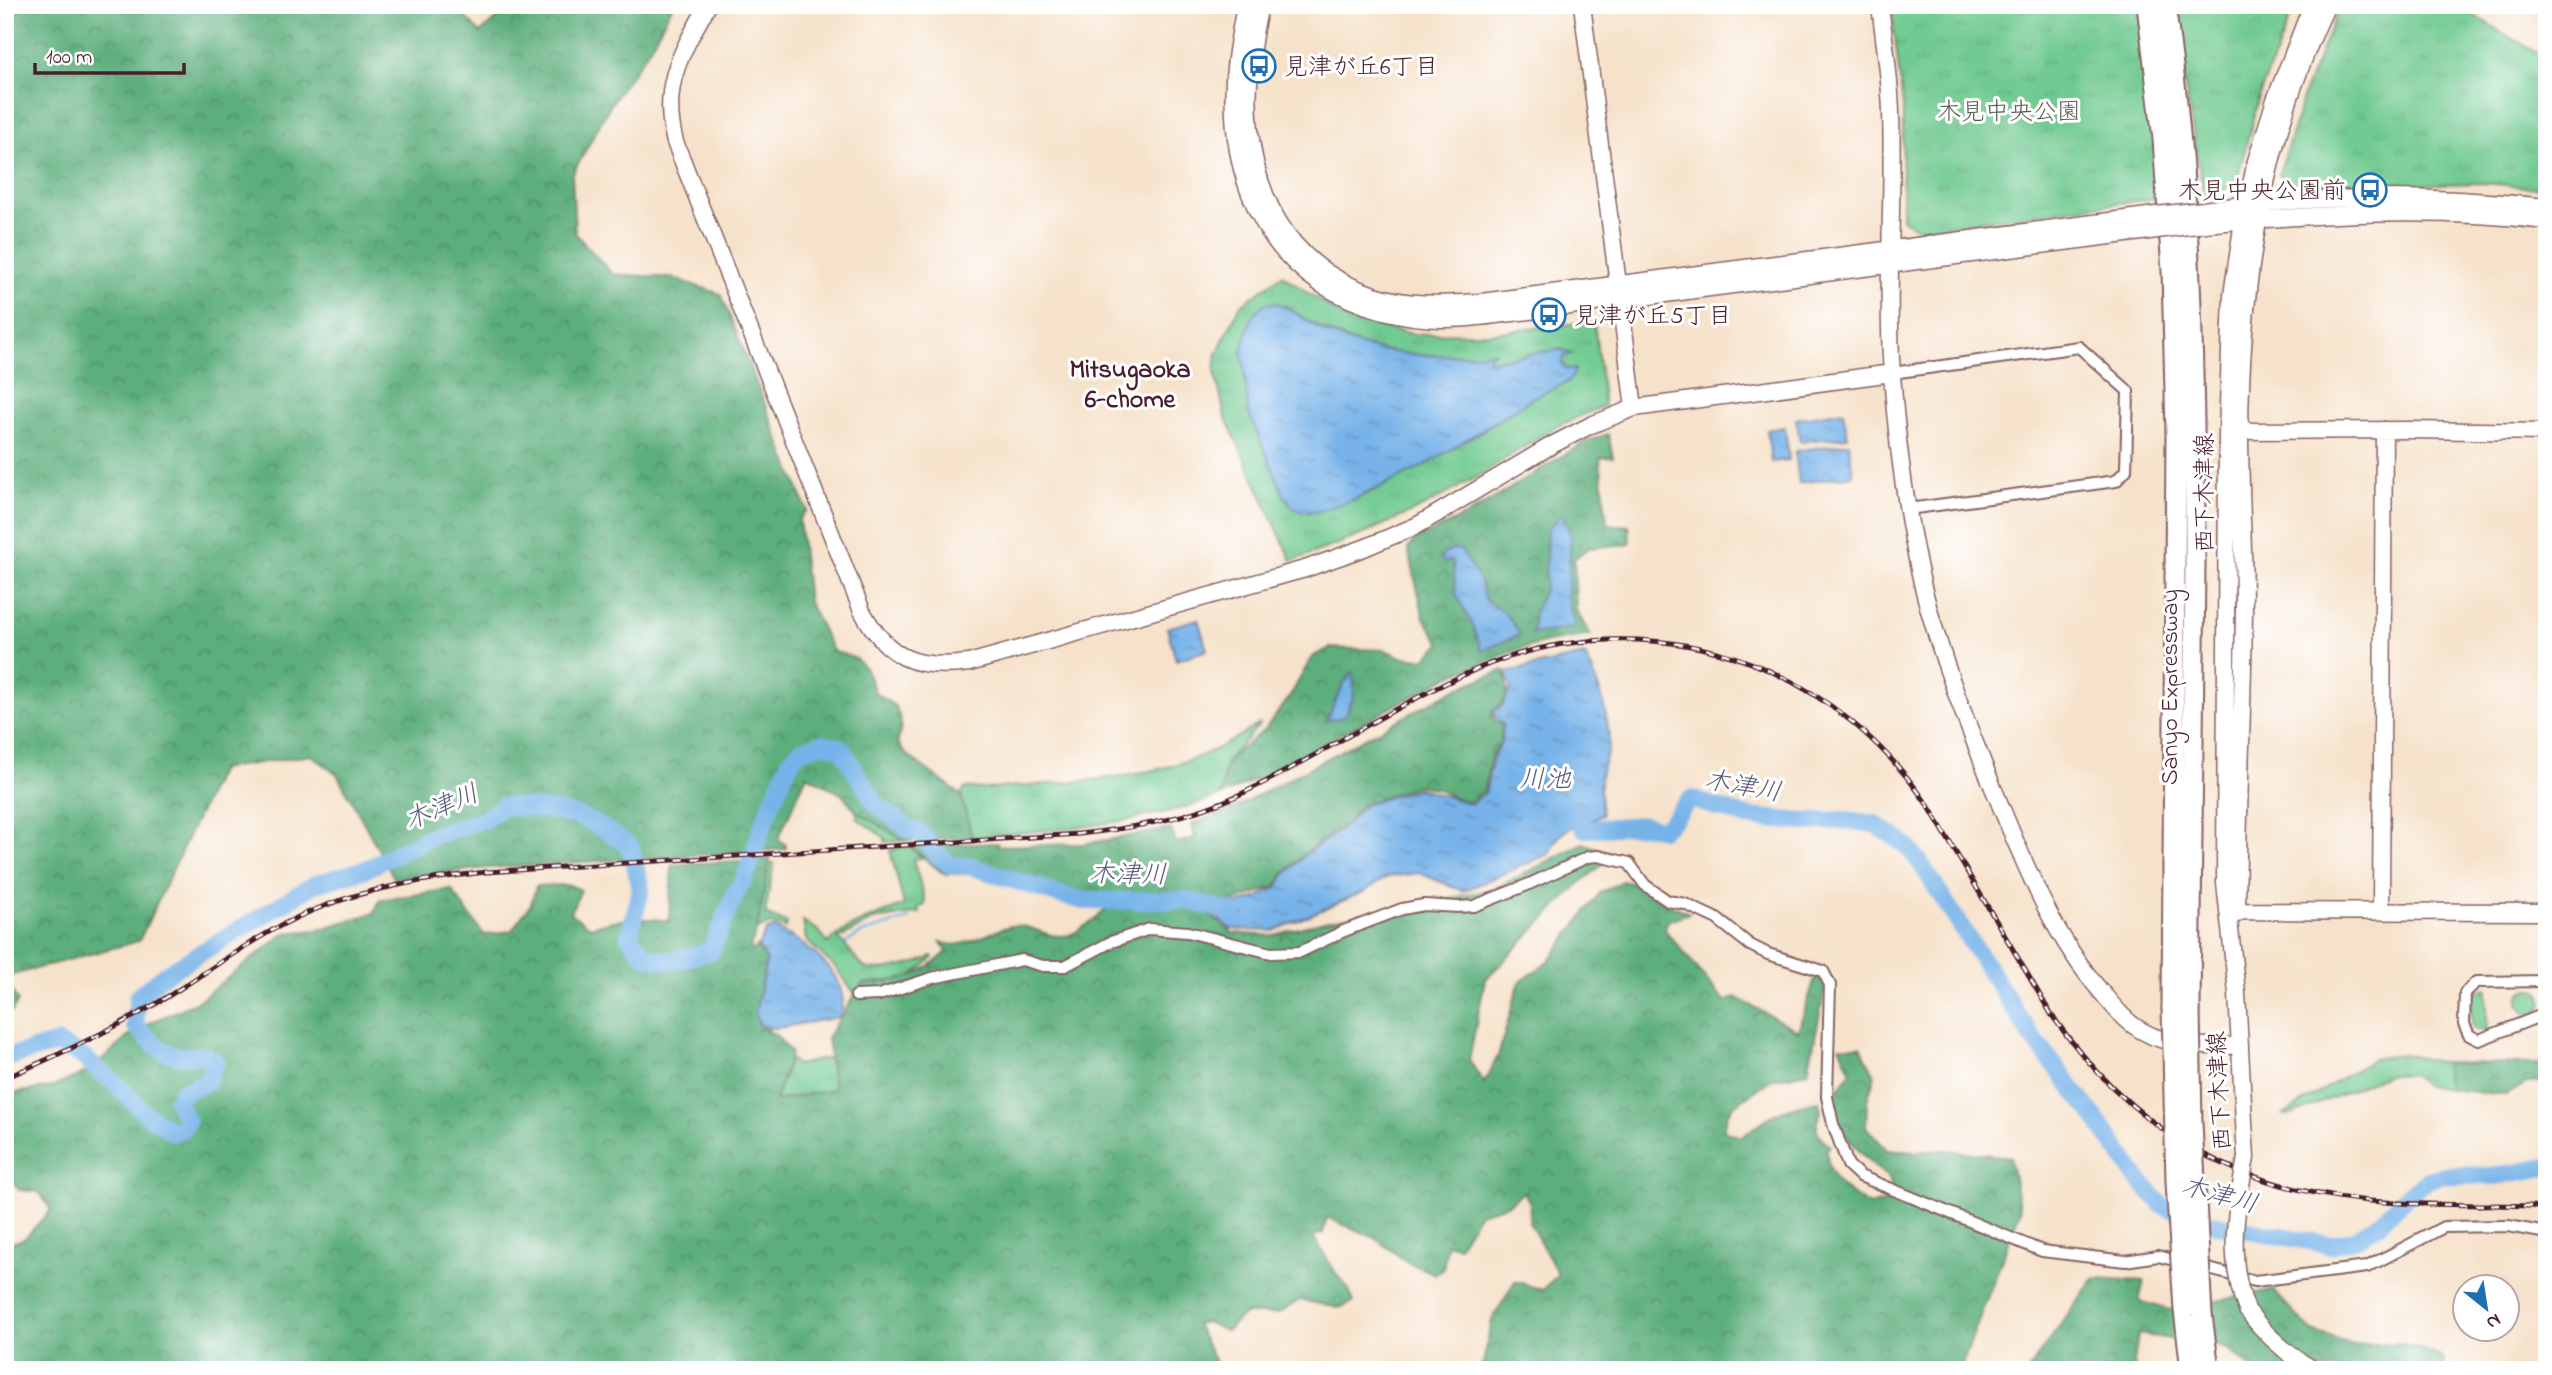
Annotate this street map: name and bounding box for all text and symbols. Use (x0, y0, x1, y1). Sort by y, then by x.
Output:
scale bar (35, 32, 184, 76)
text: 100 m (46, 43, 92, 73)
bus stop icon: 見津が丘6丁目 (1240, 47, 1278, 85)
place label: 見津が丘6丁目 (1284, 51, 1439, 86)
park label: 木見中央公園 (1937, 96, 2081, 131)
bus stop icon: 木見中央公園前 (2351, 171, 2389, 209)
place label: 木見中央公園前 (2178, 175, 2346, 210)
bus stop icon: 見津が丘5丁目 (1530, 296, 1568, 334)
place label: 見津が丘5丁目 (1574, 300, 1732, 335)
district label: Mitsugaoka 6-chome (1069, 352, 1191, 420)
street label: 西下木津線 (2189, 433, 2224, 553)
street label: Sanyo Expressway (2154, 589, 2190, 785)
water label: 川池 (1519, 762, 1572, 800)
water label: 木津川 (1701, 762, 1784, 813)
water label: 木津川 (399, 776, 486, 841)
water label: 木津川 (1089, 856, 1167, 896)
street label: 西下木津線 (2201, 1030, 2242, 1152)
water label: 木津川 (2177, 1168, 2262, 1225)
north arrow (2450, 1274, 2520, 1344)
text: N (2481, 1306, 2506, 1336)

